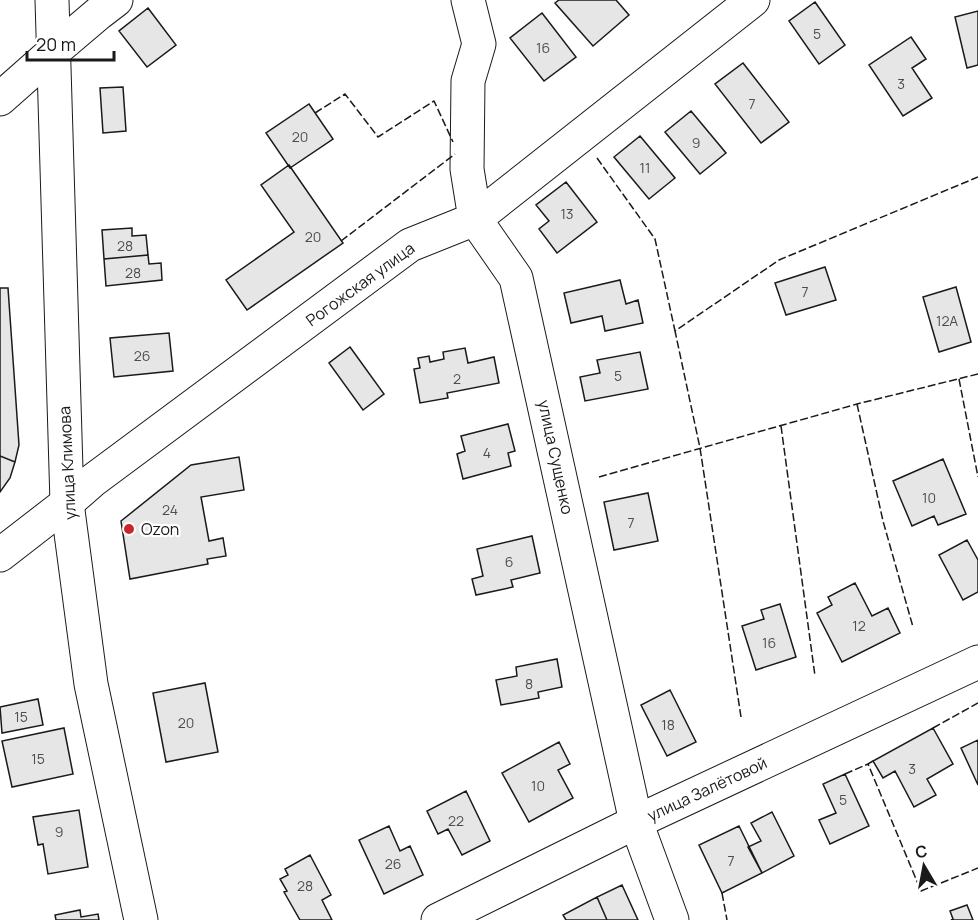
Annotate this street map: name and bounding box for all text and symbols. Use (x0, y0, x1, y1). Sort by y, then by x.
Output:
scale bar (27, 24, 114, 62)
house number: 5 (813, 24, 821, 43)
text: 20 m (36, 32, 76, 56)
house number: 16 (536, 38, 550, 57)
house number: 3 (897, 74, 905, 93)
house number: 7 (748, 94, 756, 113)
house number: 20 (292, 127, 308, 146)
house number: 9 (692, 133, 700, 152)
house number: 11 (640, 158, 650, 177)
house number: 13 (560, 204, 574, 223)
house number: 20 (305, 227, 321, 246)
house number: 28 (117, 236, 133, 255)
street label: Рогожская улица (301, 237, 419, 331)
house number: 28 (125, 263, 141, 282)
house number: 7 (801, 282, 809, 301)
house number: 12А (936, 311, 958, 330)
house number: 26 (134, 346, 150, 365)
house number: 5 (614, 366, 622, 385)
house number: 2 (453, 369, 461, 388)
street label: улица Сущенко (533, 398, 579, 516)
street label: улица Климова (53, 406, 81, 520)
house number: 4 (483, 443, 491, 462)
house number: 10 (922, 488, 936, 507)
house number: 24 (162, 500, 178, 519)
house number: 7 (627, 513, 635, 532)
place label: Ozon (141, 518, 179, 540)
marker: Ozon (122, 522, 136, 536)
house number: 6 (505, 552, 513, 571)
house number: 12 (852, 616, 866, 635)
house number: 16 (762, 633, 776, 652)
house number: 8 (525, 674, 533, 693)
house number: 15 (14, 707, 28, 726)
house number: 20 (178, 713, 194, 732)
house number: 18 (661, 715, 675, 734)
house number: 15 (31, 749, 45, 768)
street label: улица Залётовой (644, 752, 770, 826)
house number: 3 (908, 759, 916, 778)
house number: 10 (531, 776, 545, 795)
house number: 5 (839, 790, 847, 809)
house number: 22 (448, 811, 464, 830)
house number: 9 (55, 822, 63, 841)
north arrow (894, 836, 954, 896)
text: С (914, 839, 929, 863)
house number: 7 (727, 851, 735, 870)
house number: 26 (385, 854, 401, 873)
house number: 28 (297, 876, 313, 895)

